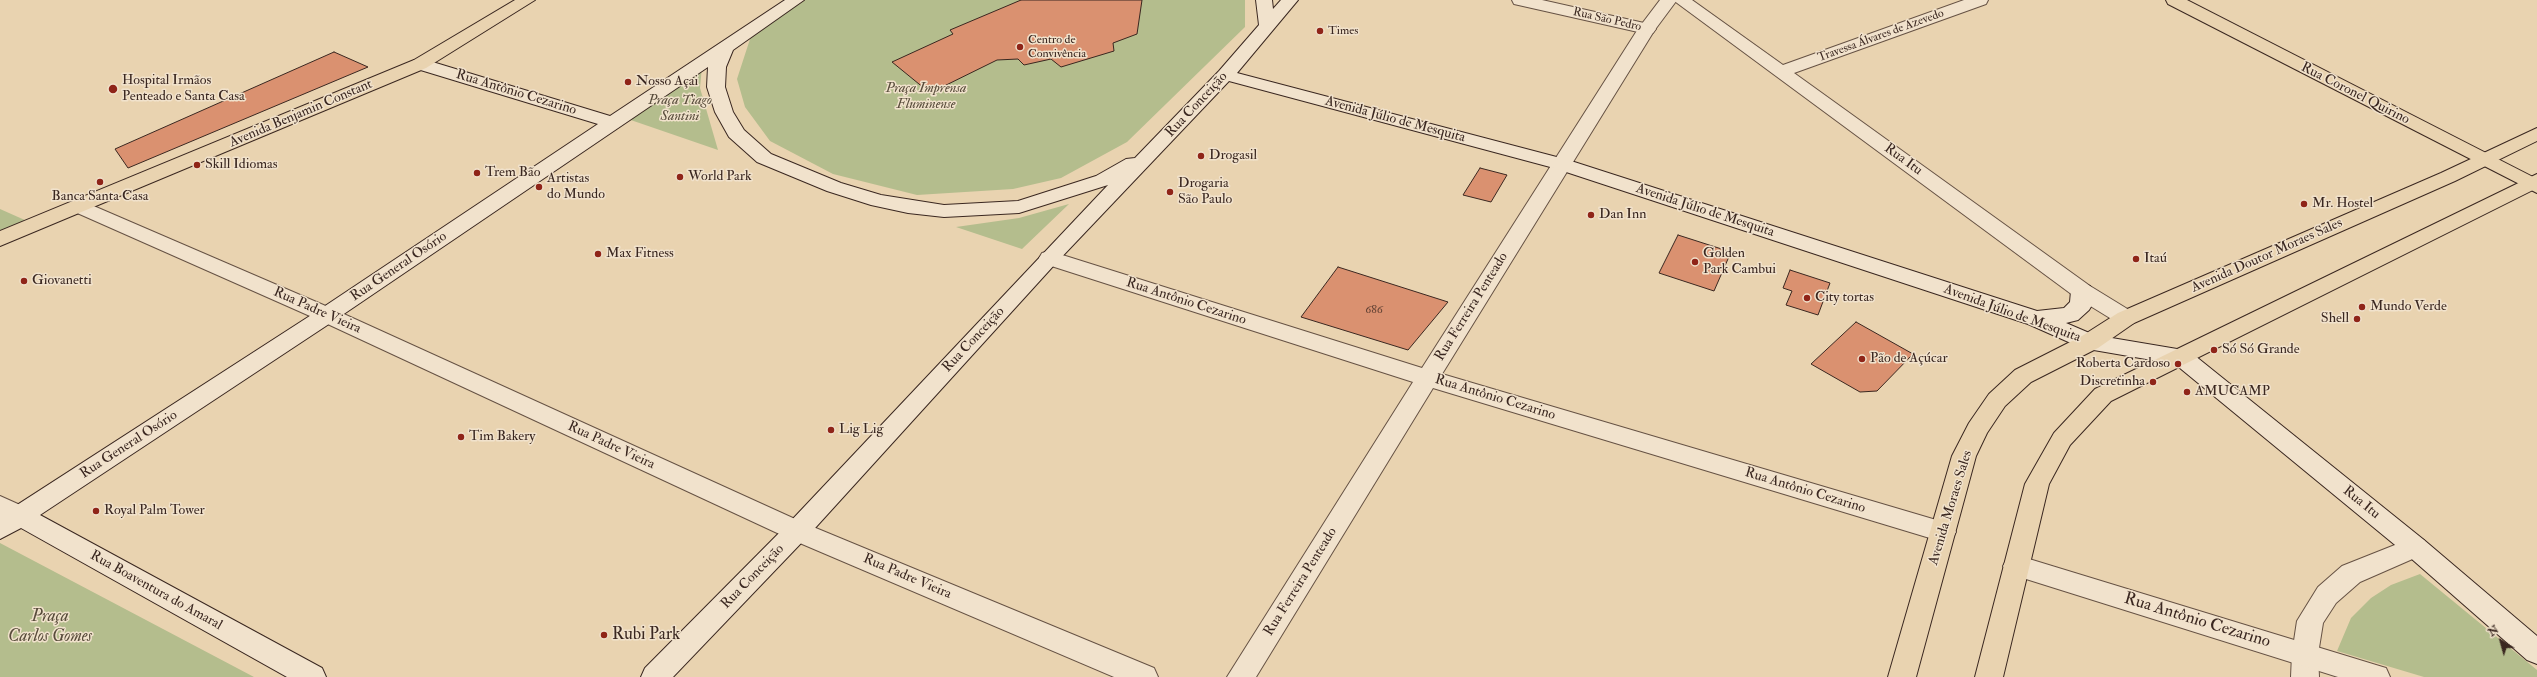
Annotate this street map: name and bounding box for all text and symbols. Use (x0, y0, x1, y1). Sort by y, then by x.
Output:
street label: Rua São Pedro (1571, 5, 1643, 35)
street label: Travessa Álvares de Azevedo (1816, 6, 1946, 66)
place label: Times (1328, 24, 1358, 38)
marker: Times (1315, 26, 1325, 36)
place label: Centro de Convivência (1028, 33, 1086, 61)
marker: Centro de Convivência (1015, 42, 1025, 52)
street label: Rua Coronel Quirino (2298, 59, 2412, 129)
street label: Rua Antônio Cezarino (454, 67, 578, 119)
street label: Rua Conceição (1162, 69, 1232, 141)
place label: Hospital Irmãos Penteado e Santa Casa (122, 73, 245, 106)
place label: Nosso Açai (636, 74, 698, 90)
street label: Avenida Benjamin Constant (227, 76, 375, 152)
marker: Nosso Açai (623, 77, 633, 87)
park label: Praça Imprensa Fluminense (885, 81, 967, 114)
marker: Hospital Irmãos Penteado e Santa Casa (107, 83, 119, 95)
park label: Praça Tiago Santini (648, 93, 712, 126)
street label: Avenida Júlio de Mesquita (1323, 93, 1467, 147)
street label: Rua Itu (1881, 141, 1925, 179)
place label: Drogasil (1209, 148, 1257, 164)
marker: Drogasil (1196, 151, 1206, 161)
place label: Skill Idiomas (205, 157, 278, 173)
marker: Skill Idiomas (192, 160, 202, 170)
place label: Trem Bão (485, 165, 540, 181)
marker: Trem Bão (472, 168, 482, 178)
place label: World Park (688, 169, 752, 185)
place label: Artistas do Mundo (547, 171, 605, 204)
marker: World Park (675, 172, 685, 182)
place label: Drogaria São Paulo (1178, 176, 1232, 208)
marker: Banca Santa Casa (95, 177, 105, 187)
street label: Avenida Júlio de Mesquita (1634, 181, 1776, 241)
marker: Artistas do Mundo (534, 182, 544, 192)
marker: Drogaria São Paulo (1165, 187, 1175, 197)
place label: Banca Santa Casa (52, 189, 148, 205)
place label: Mr. Hostel (2312, 196, 2373, 212)
marker: Mr. Hostel (2299, 199, 2309, 209)
place label: Dan Inn (1599, 207, 1646, 223)
marker: Dan Inn (1586, 210, 1596, 220)
street label: Avenida Doutor Moraes Sales (2189, 215, 2345, 297)
street label: Rua General Osório (348, 229, 450, 305)
place label: Max Fitness (606, 246, 674, 262)
place label: Golden Park Cambui (1703, 246, 1776, 278)
marker: Max Fitness (593, 249, 603, 259)
street label: Rua Ferreira Penteado (1432, 250, 1512, 364)
place label: Itaú (2144, 251, 2167, 267)
marker: Itaú (2131, 254, 2141, 264)
marker: Golden Park Cambui (1690, 257, 1700, 267)
place label: Giovanetti (32, 273, 92, 289)
street label: Rua Antônio Cezarino (1124, 275, 1248, 329)
marker: Giovanetti (19, 276, 29, 286)
street label: Avenida Júlio de Mesquita (1941, 281, 2083, 347)
street label: Rua Padre Vieira (270, 284, 364, 338)
place label: City tortas (1815, 290, 1874, 306)
marker: City tortas (1802, 293, 1812, 303)
place label: Mundo Verde (2370, 299, 2447, 315)
marker: Mundo Verde (2357, 302, 2367, 312)
house number: 686 (1365, 303, 1383, 317)
street label: Rua Conceição (939, 304, 1009, 376)
place label: Shell (2321, 311, 2349, 327)
marker: Shell (2352, 314, 2362, 324)
place label: Só Só Grande (2222, 342, 2300, 358)
marker: Só Só Grande (2209, 345, 2219, 355)
place label: Pão de Açúcar (1870, 351, 1948, 367)
marker: Pão de Açúcar (1857, 354, 1867, 364)
place label: Roberta Cardoso (2076, 356, 2170, 372)
marker: Roberta Cardoso (2173, 359, 2183, 369)
street label: Rua Antônio Cezarino (1433, 372, 1557, 424)
place label: Discretinha (2080, 374, 2145, 390)
marker: Discretinha (2148, 377, 2158, 387)
place label: AMUCAMP (2195, 384, 2270, 400)
marker: AMUCAMP (2182, 387, 2192, 397)
street label: Rua General Osório (77, 407, 181, 483)
street label: Rua Padre Vieira (565, 418, 657, 474)
place label: Lig Lig (839, 422, 883, 438)
marker: Lig Lig (826, 425, 836, 435)
place label: Tim Bakery (469, 429, 535, 445)
marker: Tim Bakery (456, 432, 466, 442)
street label: Avenida Moraes Sales (1926, 449, 1976, 567)
street label: Rua Antônio Cezarino (1743, 465, 1867, 517)
street label: Rua Itu (2339, 483, 2383, 523)
place label: Royal Palm Tower (104, 503, 205, 519)
marker: Royal Palm Tower (91, 506, 101, 516)
street label: Rua Ferreira Penteado (1261, 525, 1341, 639)
street label: Rua Conceição (718, 541, 788, 613)
street label: Rua Boaventura do Amaral (87, 548, 225, 634)
street label: Rua Padre Vieira (860, 551, 954, 603)
street label: Rua Antônio Cezarino (2121, 589, 2273, 653)
park label: Praça Carlos Gomes (8, 607, 92, 647)
north arrow (2481, 621, 2521, 661)
text: N (2486, 623, 2501, 639)
place label: Rubi Park (612, 625, 680, 645)
marker: Rubi Park (599, 630, 609, 640)

